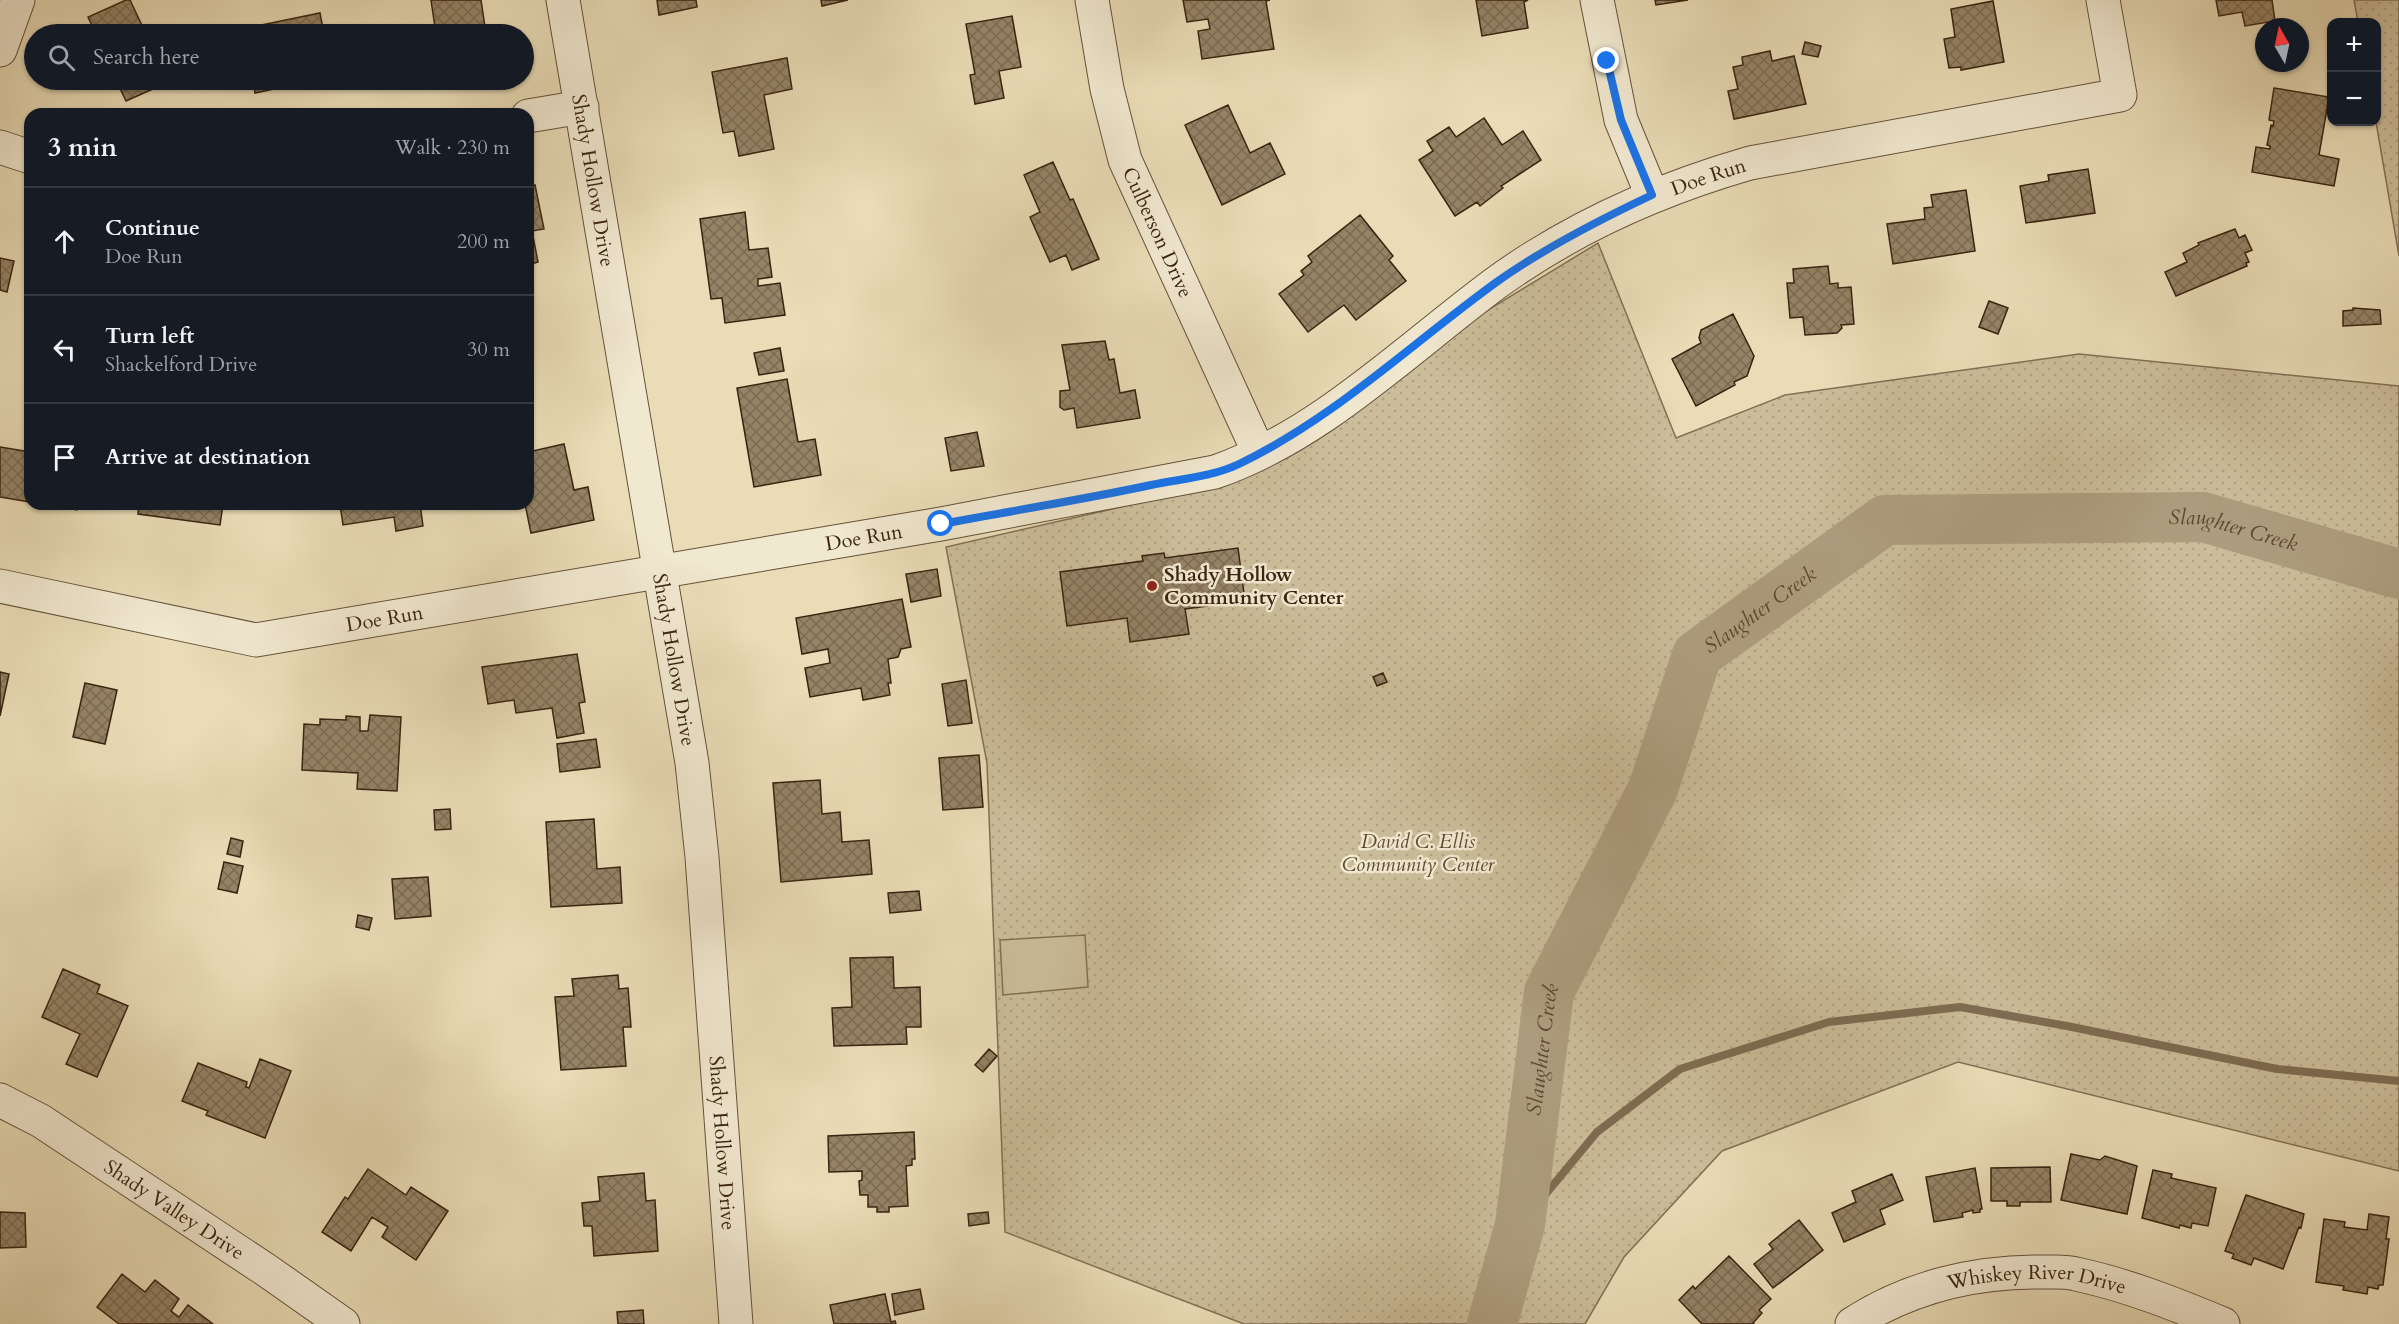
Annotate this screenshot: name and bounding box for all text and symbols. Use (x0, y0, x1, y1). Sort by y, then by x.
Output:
north arrow (2255, 18, 2309, 72)
map controls (2327, 18, 2381, 126)
button: + (2327, 18, 2381, 72)
search box (24, 24, 534, 90)
icon: search (45, 41, 78, 74)
text: Search here (93, 42, 200, 72)
route end (1593, 47, 1619, 73)
button: − (2327, 72, 2381, 126)
street label: Shady Hollow Drive (566, 92, 621, 269)
text: 3 min (48, 130, 117, 165)
text: Walk · 230 m (395, 134, 510, 161)
street label: Doe Run (1667, 151, 1750, 202)
street label: Culberson Drive (1116, 162, 1200, 302)
text: Continue (105, 213, 200, 243)
icon: ahead (48, 225, 81, 258)
text: 200 m (457, 228, 510, 255)
text: Doe Run (105, 243, 183, 270)
text: Turn left (105, 321, 194, 351)
icon: left (48, 333, 81, 366)
text: 30 m (467, 336, 510, 363)
text: Shackelford Drive (105, 351, 257, 378)
icon: arrive (48, 441, 81, 474)
text: Arrive at destination (105, 442, 310, 472)
water label: Slaughter Creek (2168, 502, 2302, 558)
route start (927, 510, 953, 536)
street label: Doe Run (823, 517, 905, 557)
water label: Slaughter Creek (1697, 559, 1822, 660)
place label: Shady Hollow Community Center (1164, 561, 1344, 611)
street label: Shady Hollow Drive (647, 571, 702, 748)
marker: Shady Hollow Community Center (1145, 579, 1159, 593)
street label: Doe Run (344, 598, 426, 638)
park label: David C. Ellis Community Center (1342, 828, 1496, 878)
water label: Slaughter Creek (1519, 977, 1566, 1117)
street label: Shady Hollow Drive (703, 1055, 743, 1231)
street label: Shady Valley Drive (99, 1153, 250, 1266)
street label: Whiskey River Drive (1944, 1258, 2130, 1300)

